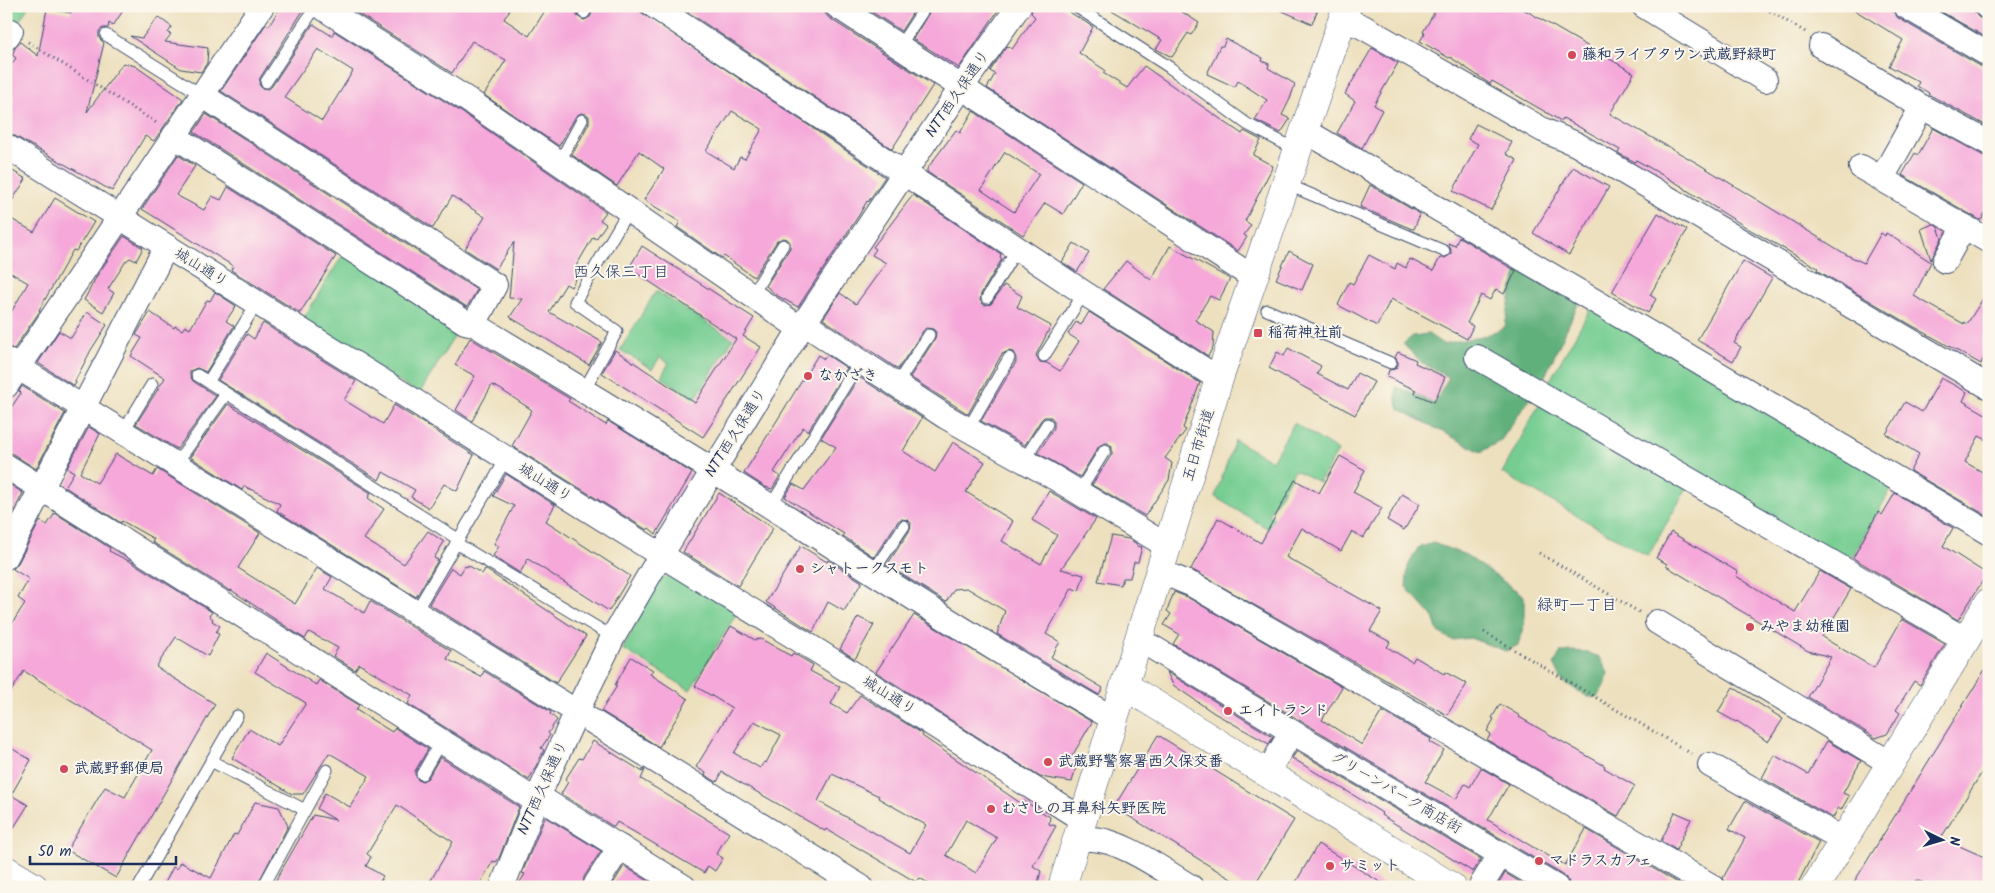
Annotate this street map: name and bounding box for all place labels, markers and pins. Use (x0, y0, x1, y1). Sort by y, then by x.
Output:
place label: 藤和ライブタウン武蔵野緑町 (1582, 43, 1777, 67)
marker: 藤和ライブタウン武蔵野緑町 (1566, 49, 1578, 61)
place label: 稲荷神社前 (1268, 321, 1343, 345)
marker: 稲荷神社前 (1252, 327, 1264, 339)
place label: なかざき (818, 364, 878, 388)
marker: なかざき (802, 370, 814, 382)
place label: シャトークスモト (810, 557, 929, 581)
marker: シャトークスモト (794, 563, 806, 575)
place label: みやま幼稚園 (1760, 615, 1850, 639)
marker: みやま幼稚園 (1744, 621, 1756, 633)
place label: エイトランド (1238, 699, 1328, 723)
marker: エイトランド (1222, 705, 1234, 717)
place label: 武蔵野警察署西久保交番 (1058, 750, 1223, 774)
marker: 武蔵野警察署西久保交番 (1042, 756, 1054, 768)
place label: 武蔵野郵便局 (74, 757, 164, 781)
marker: 武蔵野郵便局 (58, 763, 70, 775)
place label: むさしの耳鼻科矢野医院 (1001, 797, 1166, 821)
marker: むさしの耳鼻科矢野医院 (985, 803, 997, 815)
place label: マドラスカフェ (1549, 849, 1652, 873)
place label: サミット (1340, 854, 1400, 878)
marker: マドラスカフェ (1533, 855, 1545, 867)
marker: サミット (1324, 860, 1336, 872)

